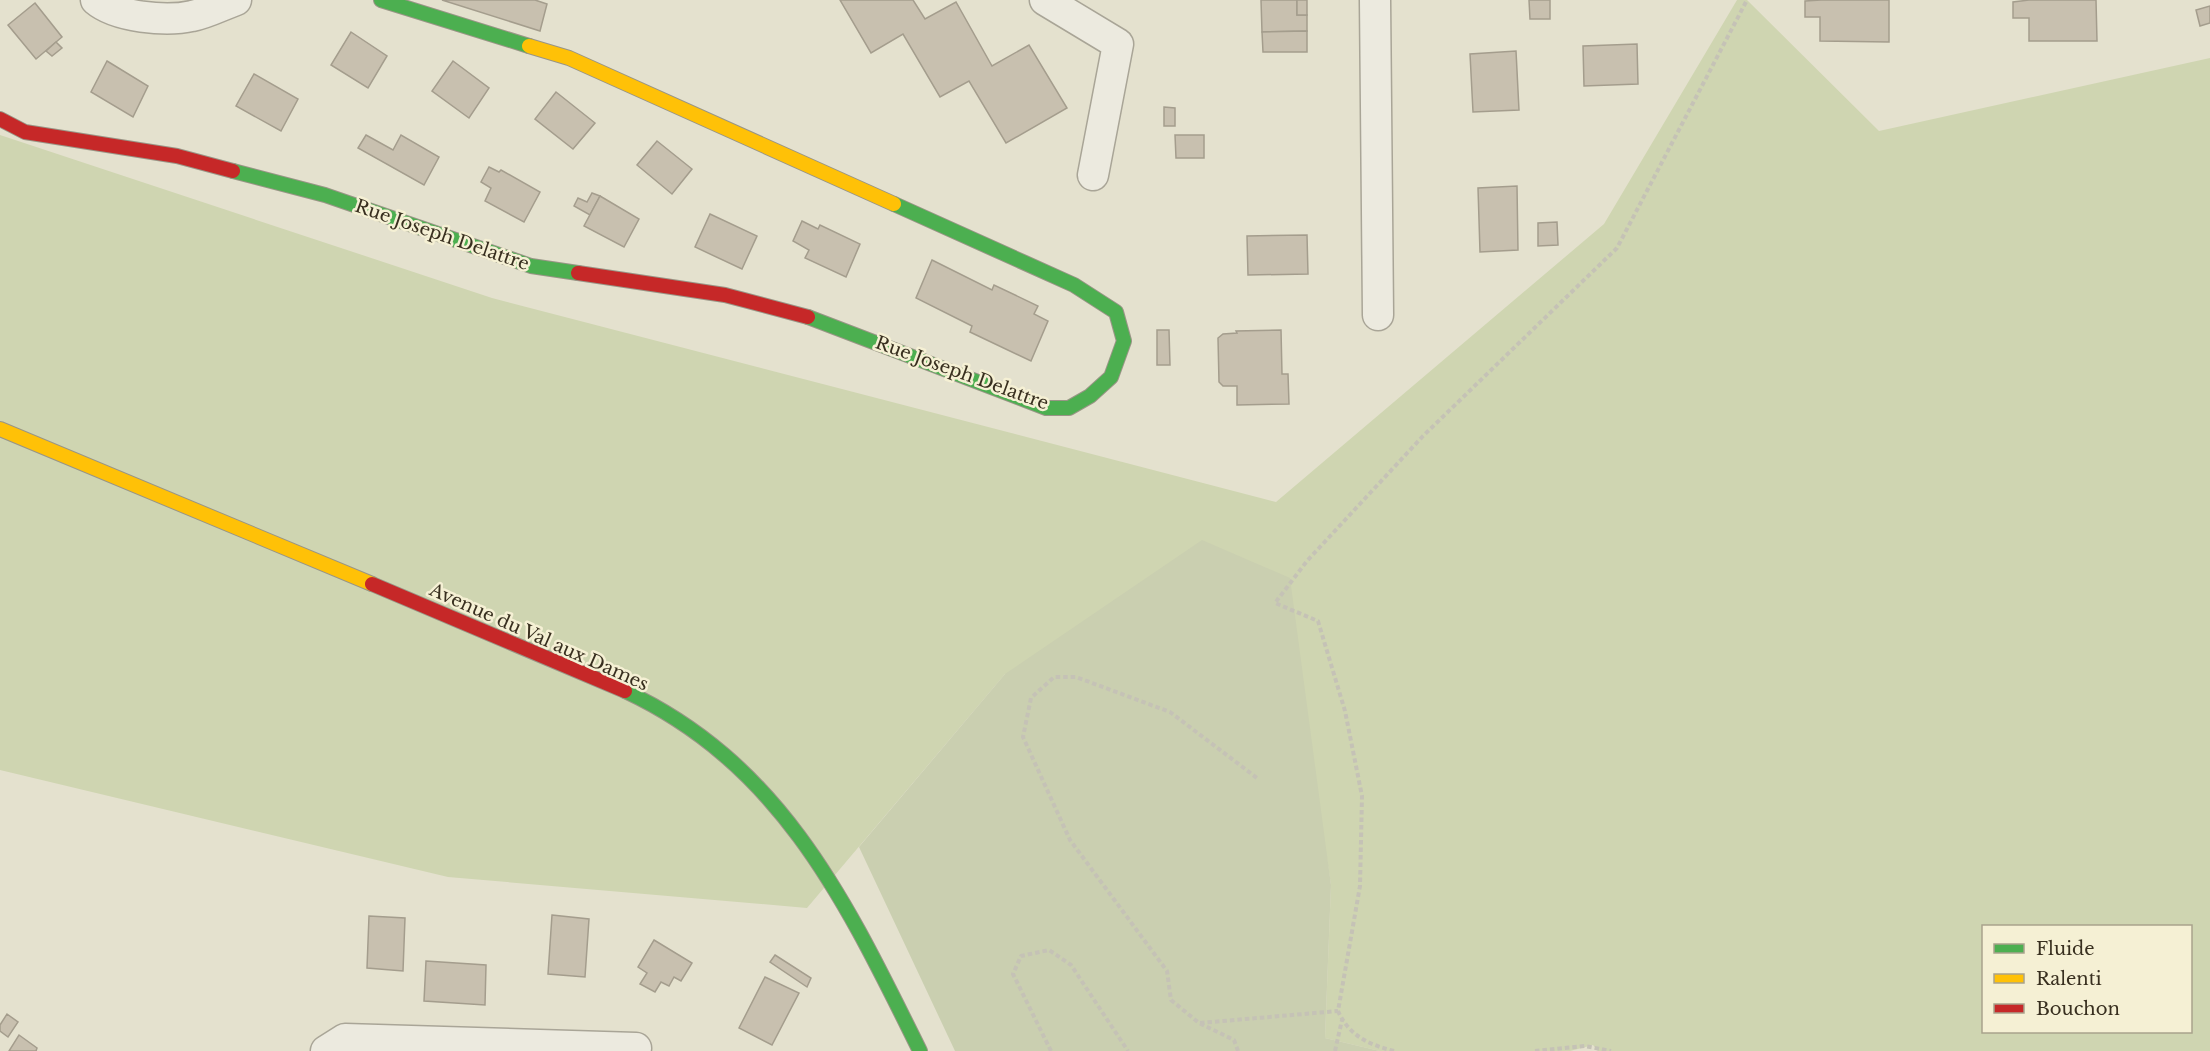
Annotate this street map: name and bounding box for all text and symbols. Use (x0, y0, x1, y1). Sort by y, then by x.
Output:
street label: Rue Joseph Delattre (352, 195, 532, 275)
street label: Rue Joseph Delattre (872, 331, 1052, 415)
street label: Avenue du Val aux Dames (425, 578, 652, 695)
legend (1982, 925, 2192, 1033)
text: Fluide (2036, 938, 2095, 960)
text: Ralenti (2036, 968, 2102, 990)
text: Bouchon (2036, 998, 2120, 1020)

